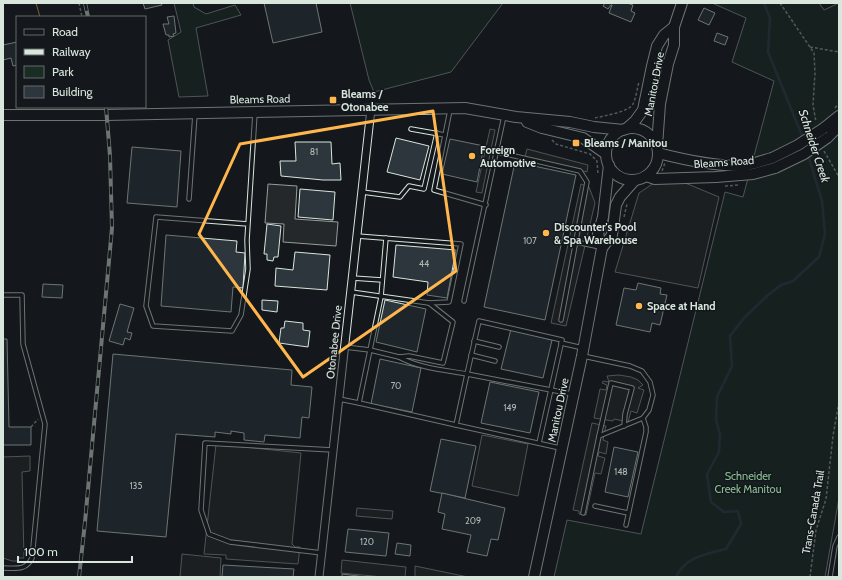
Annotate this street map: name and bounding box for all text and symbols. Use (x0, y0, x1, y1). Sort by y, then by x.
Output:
legend (16, 16, 146, 108)
text: Road (52, 24, 78, 39)
text: Railway (52, 44, 90, 59)
street label: Manitou Drive (641, 50, 667, 117)
text: Park (52, 64, 74, 79)
text: Building (52, 84, 94, 99)
place label: Bleams / Otonabee (341, 87, 389, 114)
street label: Bleams Road (230, 91, 290, 107)
marker: Bleams / Otonabee (328, 95, 338, 105)
water label: Schneider Creek (796, 107, 834, 185)
place label: Bleams / Manitou (584, 136, 667, 150)
marker: Bleams / Manitou (571, 138, 581, 148)
place label: Foreign Automotive (480, 143, 536, 170)
house number: 81 (310, 146, 318, 157)
marker: Foreign Automotive (467, 151, 477, 161)
street label: Bleams Road (693, 153, 755, 171)
place label: Discounter's Pool & Spa Warehouse (554, 220, 638, 247)
marker: Discounter's Pool & Spa Warehouse (541, 228, 551, 238)
house number: 107 (523, 235, 537, 246)
house number: 44 (419, 258, 429, 269)
place label: Space at Hand (647, 299, 716, 313)
marker: Space at Hand (634, 301, 644, 311)
street label: Otonabee Drive (323, 304, 345, 380)
street label: Manitou Drive (544, 376, 572, 443)
house number: 70 (391, 380, 401, 391)
house number: 149 (503, 402, 517, 413)
house number: 148 (614, 466, 628, 477)
park label: Schneider Creek Manitou (715, 469, 782, 496)
street label: Trans-Canada Trail (799, 469, 827, 555)
house number: 135 (130, 480, 142, 491)
house number: 209 (465, 515, 481, 526)
house number: 120 (360, 536, 374, 547)
scale bar (18, 538, 132, 564)
text: 100 m (24, 544, 58, 559)

